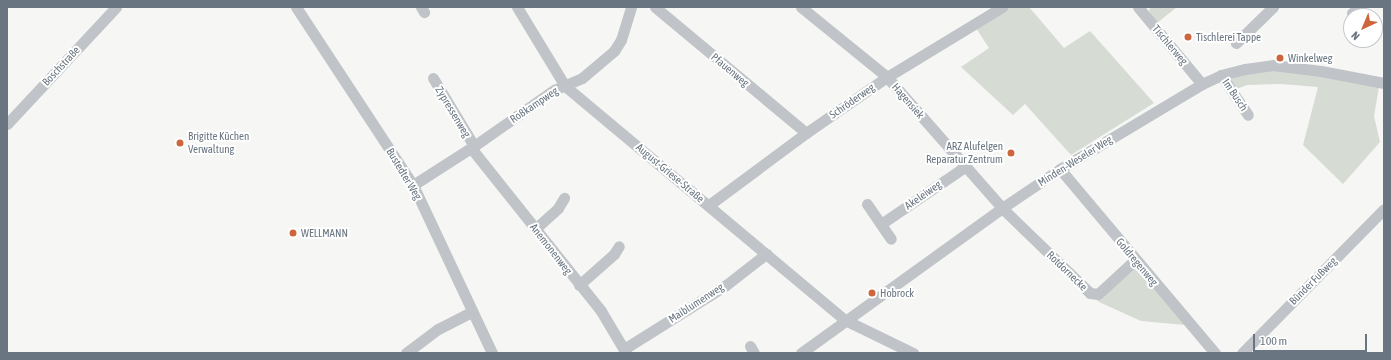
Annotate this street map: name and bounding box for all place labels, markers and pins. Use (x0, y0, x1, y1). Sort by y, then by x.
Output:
place label: Tischlerei Tappe (1196, 30, 1261, 44)
marker: Tischlerei Tappe (1183, 32, 1193, 42)
place label: Winkelweg (1288, 51, 1332, 65)
marker: Winkelweg (1275, 53, 1285, 63)
place label: Brigitte Küchen Verwaltung (188, 130, 249, 156)
marker: Brigitte Küchen Verwaltung (175, 138, 185, 148)
place label: ARZ Alufelgen Reparatur Zentrum (926, 140, 1003, 166)
marker: ARZ Alufelgen Reparatur Zentrum (1006, 148, 1016, 158)
place label: WELLMANN (301, 226, 348, 240)
marker: WELLMANN (288, 228, 298, 238)
place label: Hobrock (880, 286, 914, 300)
marker: Hobrock (867, 288, 877, 298)

